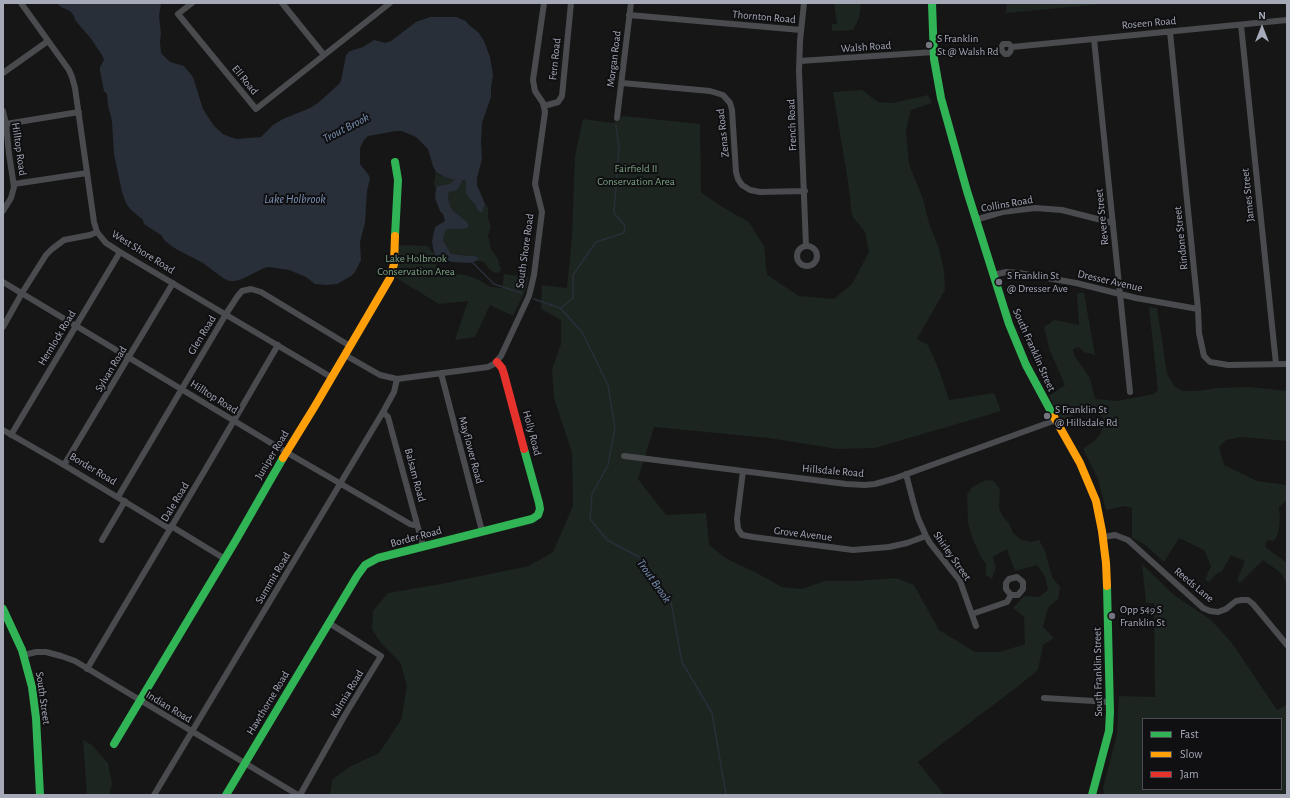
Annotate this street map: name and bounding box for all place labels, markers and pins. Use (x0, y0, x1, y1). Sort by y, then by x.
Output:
place label: S Franklin St @ Walsh Rd (937, 32, 998, 58)
marker: S Franklin St @ Walsh Rd (924, 40, 934, 50)
place label: S Franklin St @ Dresser Ave (1007, 269, 1068, 295)
marker: S Franklin St @ Dresser Ave (994, 277, 1004, 287)
place label: S Franklin St @ Hillsdale Rd (1055, 403, 1117, 429)
marker: S Franklin St @ Hillsdale Rd (1042, 411, 1052, 421)
place label: Opp 549 S Franklin St (1120, 603, 1165, 629)
marker: Opp 549 S Franklin St (1107, 611, 1117, 621)

